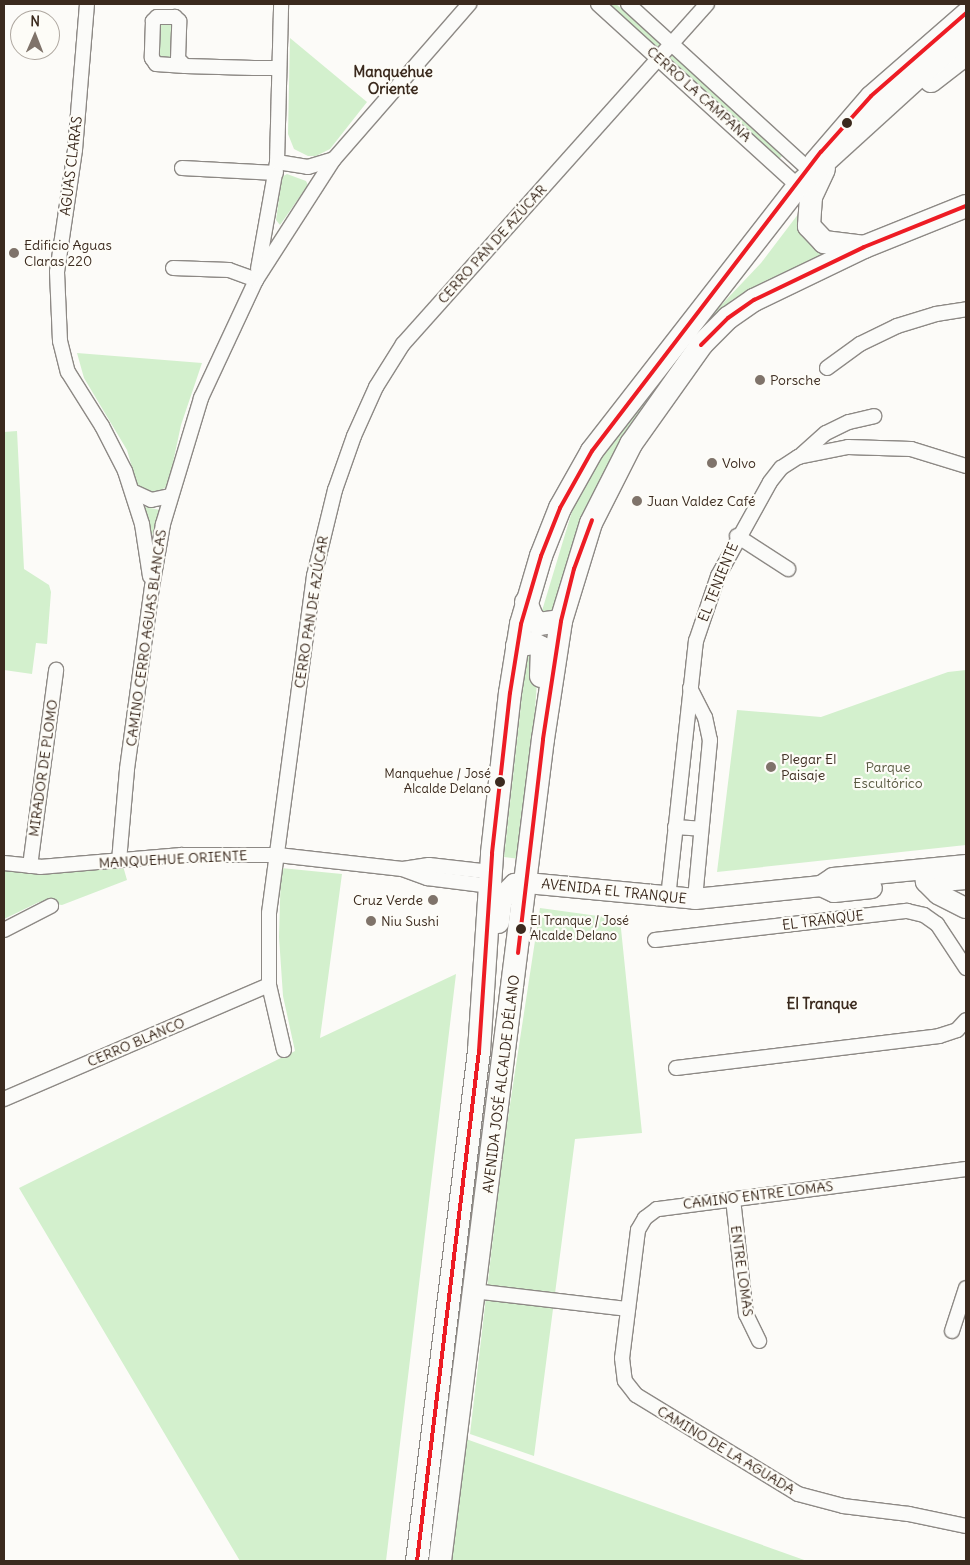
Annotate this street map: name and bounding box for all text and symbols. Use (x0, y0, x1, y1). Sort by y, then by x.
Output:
north arrow (10, 10, 60, 60)
text: N (30, 12, 40, 30)
street label: CERRO LA CAMPANA (643, 43, 755, 145)
district label: Manquehue Oriente (353, 62, 433, 97)
street label: AGUAS CLARAS (57, 115, 85, 217)
unlabelled marker (842, 118, 852, 128)
street label: CERRO PAN DE AZÚCAR (434, 181, 550, 307)
place label: Edificio Aguas Claras 220 (24, 237, 112, 270)
marker: Edificio Aguas Claras 220 (8, 247, 20, 259)
place label: Porsche (770, 372, 821, 388)
marker: Porsche (754, 374, 766, 386)
place label: Volvo (722, 455, 756, 471)
marker: Volvo (706, 457, 718, 469)
place label: Juan Valdez Café (647, 493, 756, 509)
marker: Juan Valdez Café (631, 495, 643, 507)
street label: CAMINO CERRO AGUAS BLANCAS (122, 528, 170, 748)
street label: CERRO PAN DE AZÚCAR (291, 534, 331, 690)
street label: EL TENIENTE (694, 540, 742, 624)
street label: MIRADOR DE PLOMO (25, 698, 61, 838)
place label: Plegar El Paisaje (781, 751, 836, 784)
park label: Parque Escultórico (853, 759, 923, 792)
marker: Plegar El Paisaje (765, 761, 777, 773)
place label: Manquehue / José Alcalde Delano (384, 767, 491, 798)
marker: Manquehue / José Alcalde Delano (495, 777, 505, 787)
street label: MANQUEHUE ORIENTE (98, 847, 248, 871)
street label: AVENIDA EL TRANQUE (541, 875, 687, 907)
place label: Cruz Verde (353, 892, 423, 908)
marker: Cruz Verde (427, 894, 439, 906)
street label: EL TRANQUE (781, 907, 865, 933)
place label: Niu Sushi (381, 913, 439, 929)
place label: El Tranque / José Alcalde Delano (530, 914, 629, 945)
marker: Niu Sushi (365, 915, 377, 927)
marker: El Tranque / José Alcalde Delano (516, 924, 526, 934)
street label: AVENIDA JOSÉ ALCALDE DÉLANO (479, 974, 523, 1194)
district label: El Tranque (787, 995, 857, 1013)
street label: CERRO BLANCO (85, 1014, 187, 1070)
street label: CAMINO ENTRE LOMAS (682, 1177, 834, 1213)
street label: ENTRE LOMAS (727, 1224, 757, 1318)
street label: CAMINO DE LA AGUADA (654, 1402, 798, 1498)

